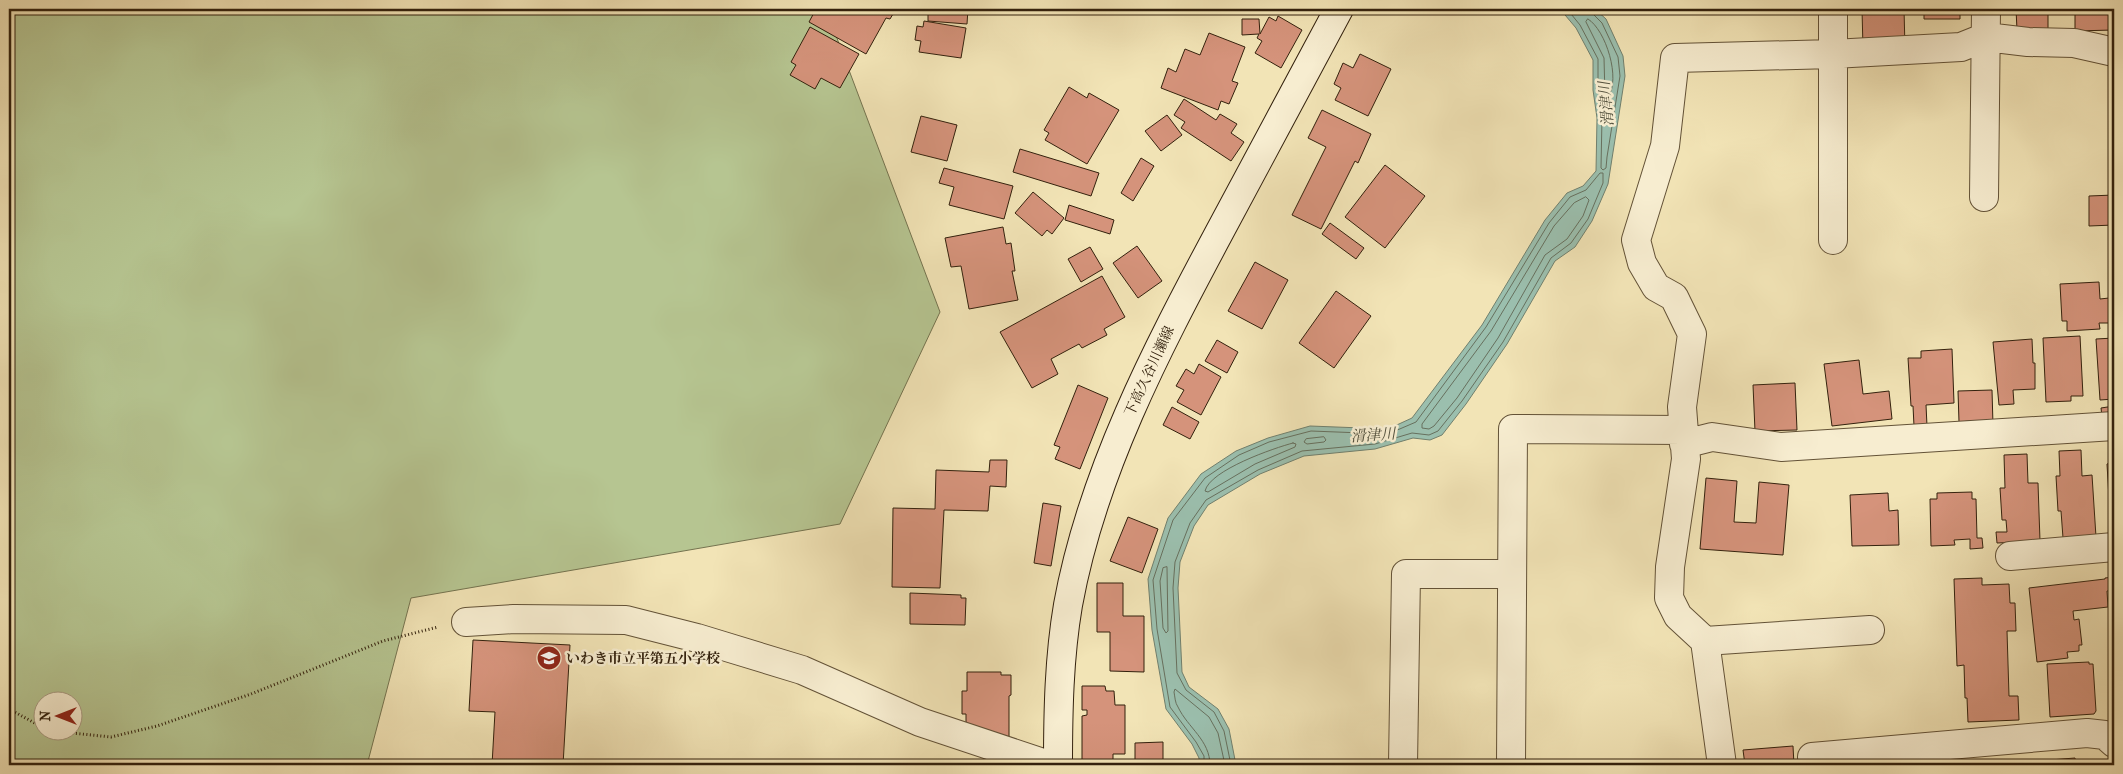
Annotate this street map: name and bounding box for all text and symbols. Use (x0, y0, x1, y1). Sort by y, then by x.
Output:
water label: 滑津川 (1595, 79, 1617, 127)
street label: 下高久谷川瀬線 (1121, 323, 1178, 419)
water label: 滑津川 (1350, 424, 1398, 446)
school or university icon: いわき市立平第五小学校 (536, 645, 562, 671)
place label: いわき市立平第五小学校 (566, 650, 720, 667)
north arrow (32, 692, 82, 742)
text: N (37, 710, 54, 721)

